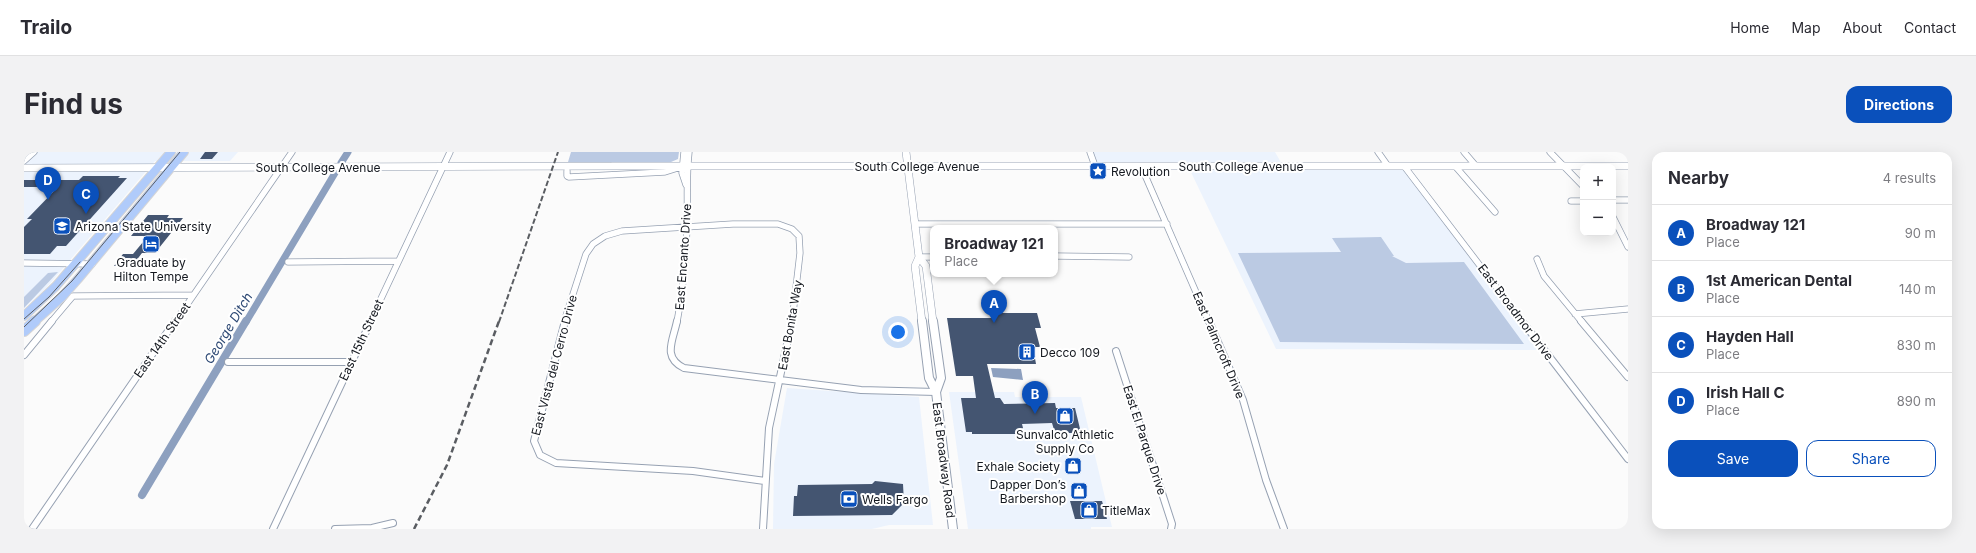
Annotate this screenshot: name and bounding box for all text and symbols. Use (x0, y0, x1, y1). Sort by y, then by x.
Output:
text: Trailo (20, 16, 72, 39)
text: Home (1730, 19, 1769, 36)
text: Map (1791, 19, 1821, 36)
text: About (1843, 19, 1882, 36)
text: Contact (1904, 19, 1956, 36)
button: Directions (1846, 86, 1952, 123)
text: Find us (24, 87, 123, 121)
street label: South College Avenue (854, 159, 980, 174)
street label: South College Avenue (1178, 159, 1304, 174)
street label: South College Avenue (255, 160, 381, 175)
place icon: Revolution (1088, 161, 1108, 181)
place label: Revolution (1111, 164, 1170, 179)
map controls (1580, 164, 1616, 236)
button: + (1580, 164, 1616, 200)
pin: D (35, 167, 61, 200)
text: Nearby (1668, 168, 1729, 188)
text: 4 results (1883, 170, 1936, 186)
pin: C (73, 181, 99, 214)
button: − (1580, 200, 1616, 236)
street label: East Encanto Drive (672, 203, 694, 311)
text: Broadway 121 (1706, 215, 1805, 234)
school or university icon: Arizona State University (52, 216, 72, 236)
place label: Arizona State University (75, 219, 212, 234)
popup (930, 225, 1058, 277)
text: A (1676, 225, 1686, 241)
text: 90 m (1905, 225, 1936, 241)
hotel icon: Graduate by Hilton Tempe (141, 234, 161, 254)
text: Broadway 121 (944, 234, 1044, 253)
text: Place (1706, 234, 1740, 250)
text: Place (944, 253, 978, 269)
place label: Graduate by Hilton Tempe (113, 255, 189, 284)
street label: East Broadmor Drive (1475, 261, 1557, 363)
text: 1st American Dental (1706, 271, 1852, 290)
street label: East Bonita Way (775, 279, 805, 371)
text: B (1677, 281, 1685, 297)
text: 140 m (1899, 281, 1936, 297)
water label: George Ditch (200, 289, 256, 367)
street label: East Palmcroft Drive (1190, 289, 1248, 401)
pin: A (981, 290, 1007, 323)
text: Place (1706, 290, 1740, 306)
street label: East Vista del Cerro Drive (528, 293, 580, 437)
street label: East 15th Street (336, 297, 386, 383)
street label: East 14th Street (130, 299, 194, 381)
your location (888, 322, 908, 342)
text: Hayden Hall (1706, 327, 1794, 346)
text: C (1676, 337, 1686, 353)
text: 830 m (1897, 337, 1936, 353)
building icon: Decco 109 (1017, 342, 1037, 362)
place label: Decco 109 (1040, 345, 1100, 360)
text: Place (1706, 346, 1740, 362)
pin: B (1022, 381, 1048, 414)
street label: East El Parque Drive (1120, 383, 1170, 497)
text: Irish Hall C (1706, 383, 1784, 402)
text: D (1676, 393, 1686, 409)
text: 890 m (1897, 393, 1936, 409)
street label: East Broadway Road (929, 401, 959, 519)
text: Place (1706, 402, 1740, 418)
shop icon: Sunvalco Athletic Supply Co (1055, 406, 1075, 426)
place label: Sunvalco Athletic Supply Co (1016, 427, 1114, 456)
button: Save (1668, 440, 1798, 477)
button: Share (1806, 440, 1936, 477)
shop icon: Exhale Society (1063, 456, 1083, 476)
place label: Exhale Society (977, 459, 1060, 474)
place label: Dapper Don’s Barbershop (990, 477, 1066, 506)
shop icon: Dapper Don’s Barbershop (1069, 481, 1089, 501)
bank icon: Wells Fargo (839, 489, 859, 509)
place label: Wells Fargo (862, 492, 928, 507)
shop icon: TitleMax (1079, 500, 1099, 520)
place label: TitleMax (1102, 503, 1151, 518)

